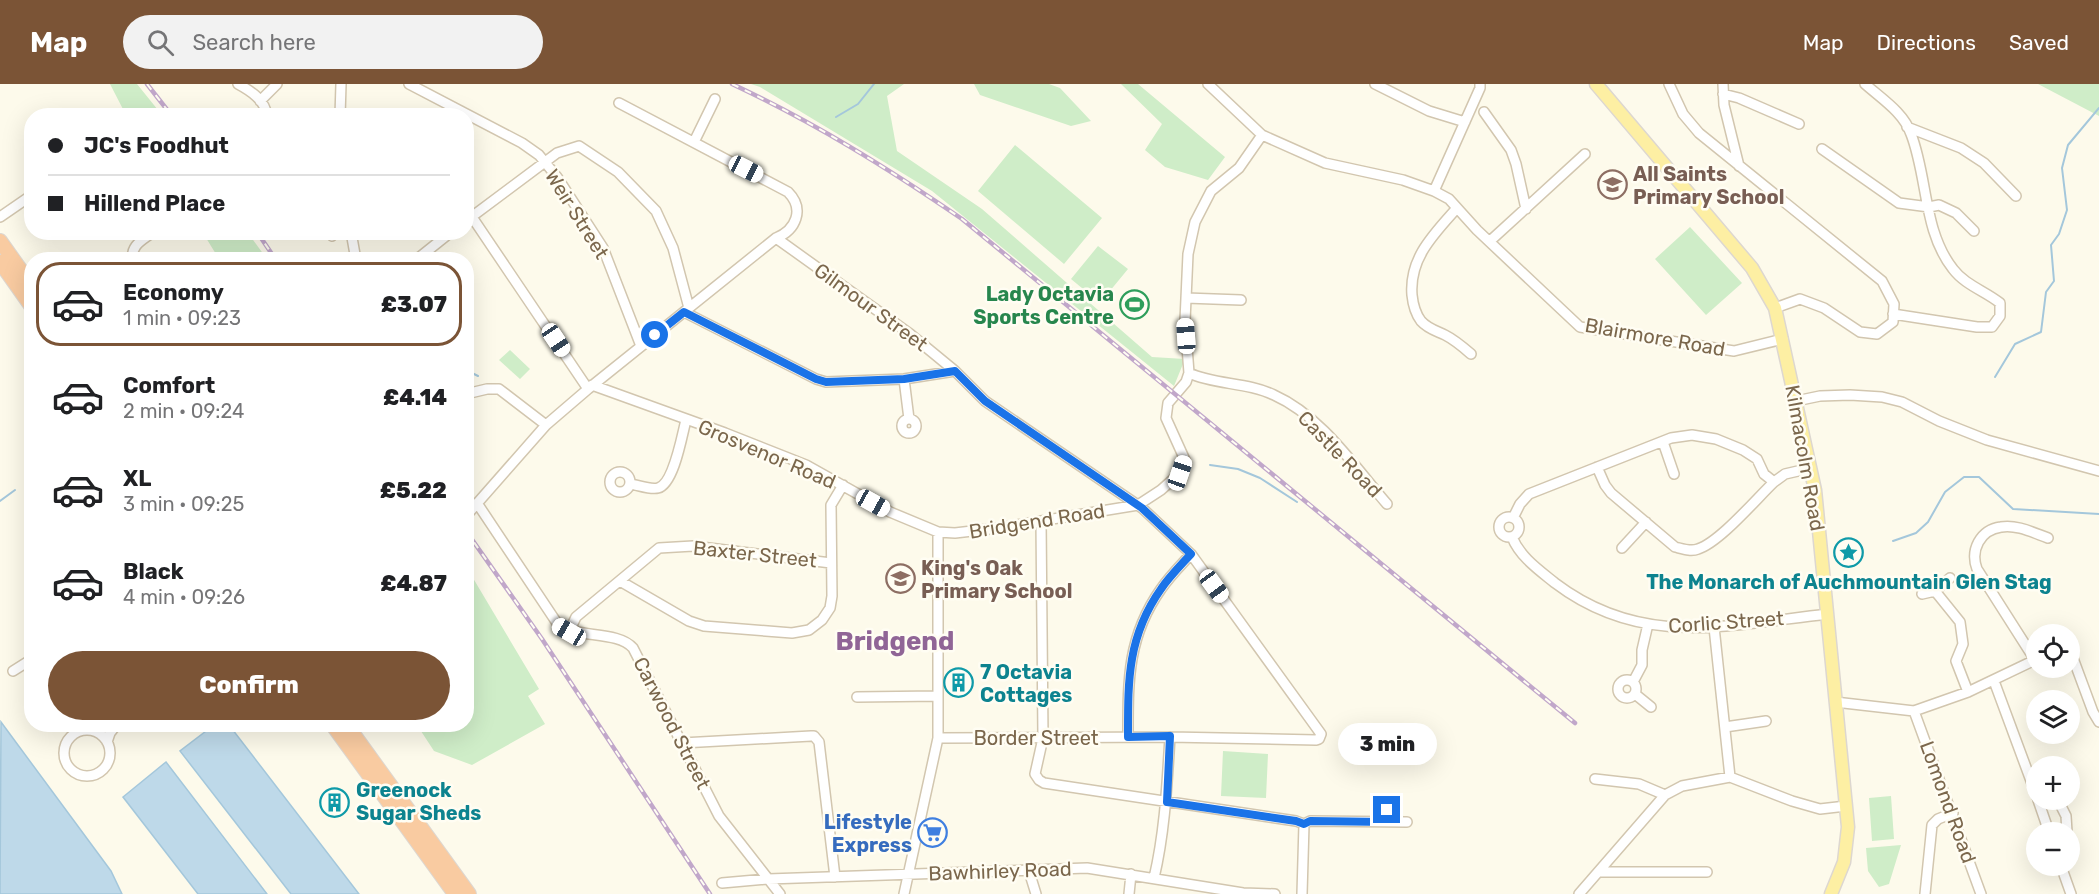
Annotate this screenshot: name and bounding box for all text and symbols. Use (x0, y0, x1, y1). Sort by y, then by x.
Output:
search box (123, 15, 543, 69)
text: Map (30, 26, 87, 59)
icon: search (144, 26, 177, 59)
text: Search here (192, 29, 316, 56)
text: Map (1803, 30, 1844, 55)
text: Directions (1877, 30, 1976, 55)
text: Saved (2009, 30, 2069, 55)
text: JC's Foodhut (84, 132, 229, 159)
car (726, 153, 766, 185)
place label: All Saints Primary School (1633, 162, 1784, 209)
street label: Weir Street (540, 165, 614, 264)
school or university icon: All Saints Primary School (1596, 169, 1628, 201)
text: Hillend Place (84, 190, 225, 217)
street label: Gilmour Street (810, 258, 933, 356)
icon: car (51, 277, 105, 331)
text: Economy (123, 279, 224, 306)
place label: Lady Octavia Sports Centre (973, 282, 1114, 329)
sports icon: Lady Octavia Sports Centre (1119, 289, 1151, 321)
text: £3.07 (381, 291, 447, 318)
text: 1 min · 09:23 (123, 306, 241, 330)
street label: Blairmore Road (1583, 313, 1727, 361)
car (1176, 317, 1196, 355)
car (538, 320, 574, 360)
route start (641, 321, 668, 348)
icon: car (51, 370, 105, 424)
text: Comfort (123, 372, 215, 399)
street label: Kilmacolm Road (1780, 383, 1830, 533)
text: £4.14 (383, 384, 447, 411)
text: 2 min · 09:24 (123, 399, 244, 423)
street label: Castle Road (1293, 406, 1387, 502)
street label: Grosvenor Road (695, 414, 839, 494)
car (1166, 453, 1194, 493)
icon: car (51, 463, 105, 517)
text: XL (123, 465, 151, 492)
text: £5.22 (380, 477, 447, 504)
car (853, 486, 893, 520)
text: 3 min · 09:25 (123, 492, 244, 516)
street label: Bridgend Road (967, 498, 1107, 544)
street label: Baxter Street (692, 536, 818, 572)
place icon: The Monarch of Auchmountain Glen Stag (1833, 536, 1865, 568)
icon: car (51, 556, 105, 610)
place label: King's Oak Primary School (921, 556, 1072, 603)
text: Black (123, 558, 184, 585)
school or university icon: King's Oak Primary School (884, 563, 916, 595)
car (1196, 566, 1232, 606)
text: £4.87 (380, 570, 447, 597)
place label: The Monarch of Auchmountain Glen Stag (1646, 570, 2052, 594)
text: 4 min · 09:26 (123, 585, 245, 609)
street label: Corlic Street (1667, 606, 1785, 638)
car (549, 615, 589, 649)
map controls (2026, 624, 2080, 876)
button: locate (2026, 624, 2080, 678)
district label: Bridgend (835, 626, 955, 657)
button: Confirm (48, 651, 450, 720)
street label: Carwood Street (628, 653, 716, 793)
place label: 7 Octavia Cottages (980, 660, 1072, 707)
building icon: 7 Octavia Cottages (943, 667, 975, 699)
button: layers (2026, 690, 2080, 744)
callout: 3 min (1338, 723, 1436, 765)
street label: Border Street (973, 726, 1099, 750)
text: 3 min (1360, 732, 1415, 756)
street label: Lomond Road (1915, 738, 1981, 866)
button: + (2026, 756, 2080, 810)
place label: Greenock Sugar Sheds (356, 778, 481, 825)
building icon: Greenock Sugar Sheds (319, 786, 351, 818)
route end (1373, 796, 1400, 823)
place label: Lifestyle Express (824, 810, 912, 857)
supermarket icon: Lifestyle Express (917, 817, 949, 849)
button: − (2026, 822, 2080, 876)
street label: Bawhirley Road (928, 857, 1072, 885)

